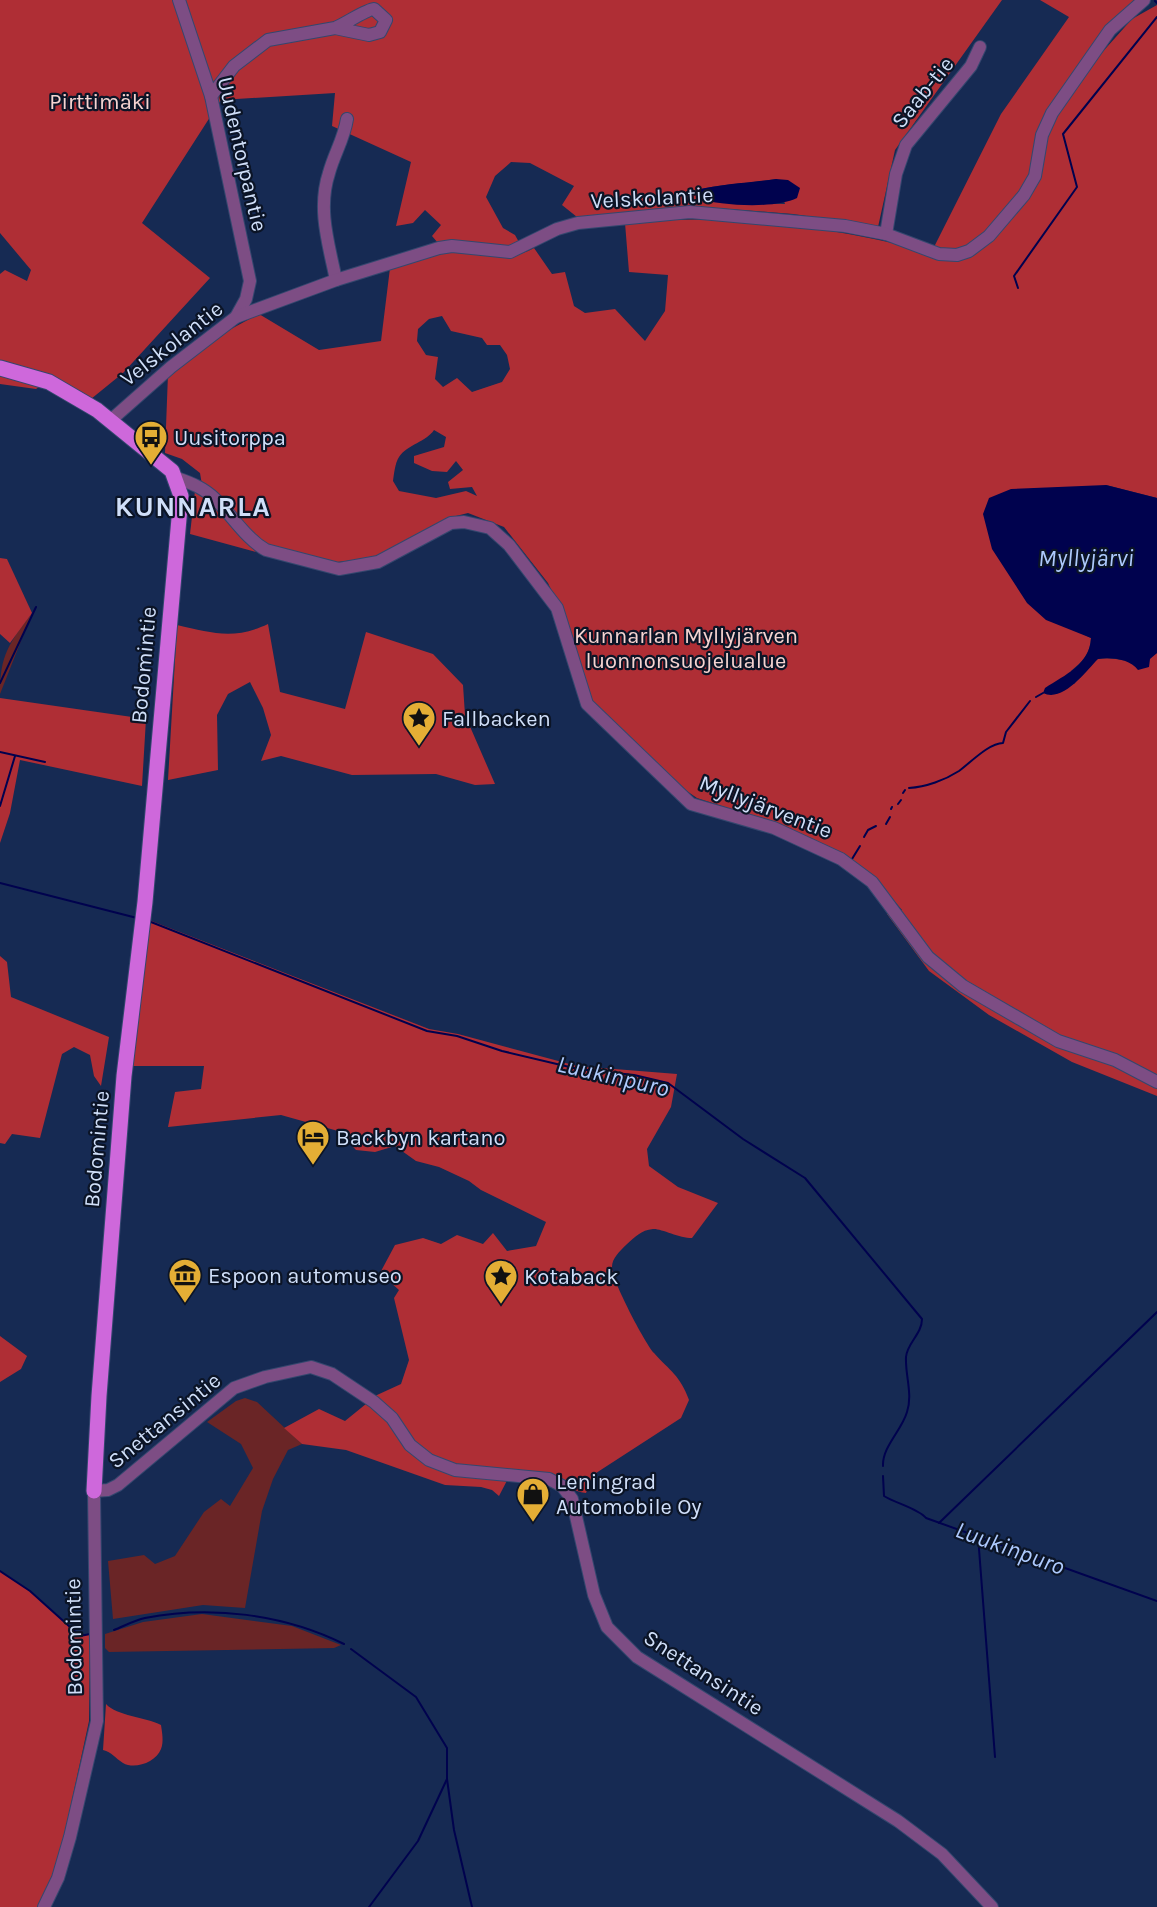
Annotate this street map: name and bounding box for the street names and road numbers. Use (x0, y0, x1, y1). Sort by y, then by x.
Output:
street label: Saab-tie (886, 52, 959, 134)
street label: Uudentorpantie (212, 74, 272, 234)
street label: Velskolantie (590, 182, 714, 214)
street label: Velskolantie (115, 296, 228, 392)
street label: Bodomintie (126, 606, 162, 725)
street label: Myllyjärventie (696, 770, 836, 844)
street label: Bodomintie (79, 1090, 115, 1209)
street label: Snettansintie (103, 1367, 226, 1474)
street label: Bodomintie (60, 1578, 88, 1696)
street label: Snettansintie (639, 1625, 768, 1721)

